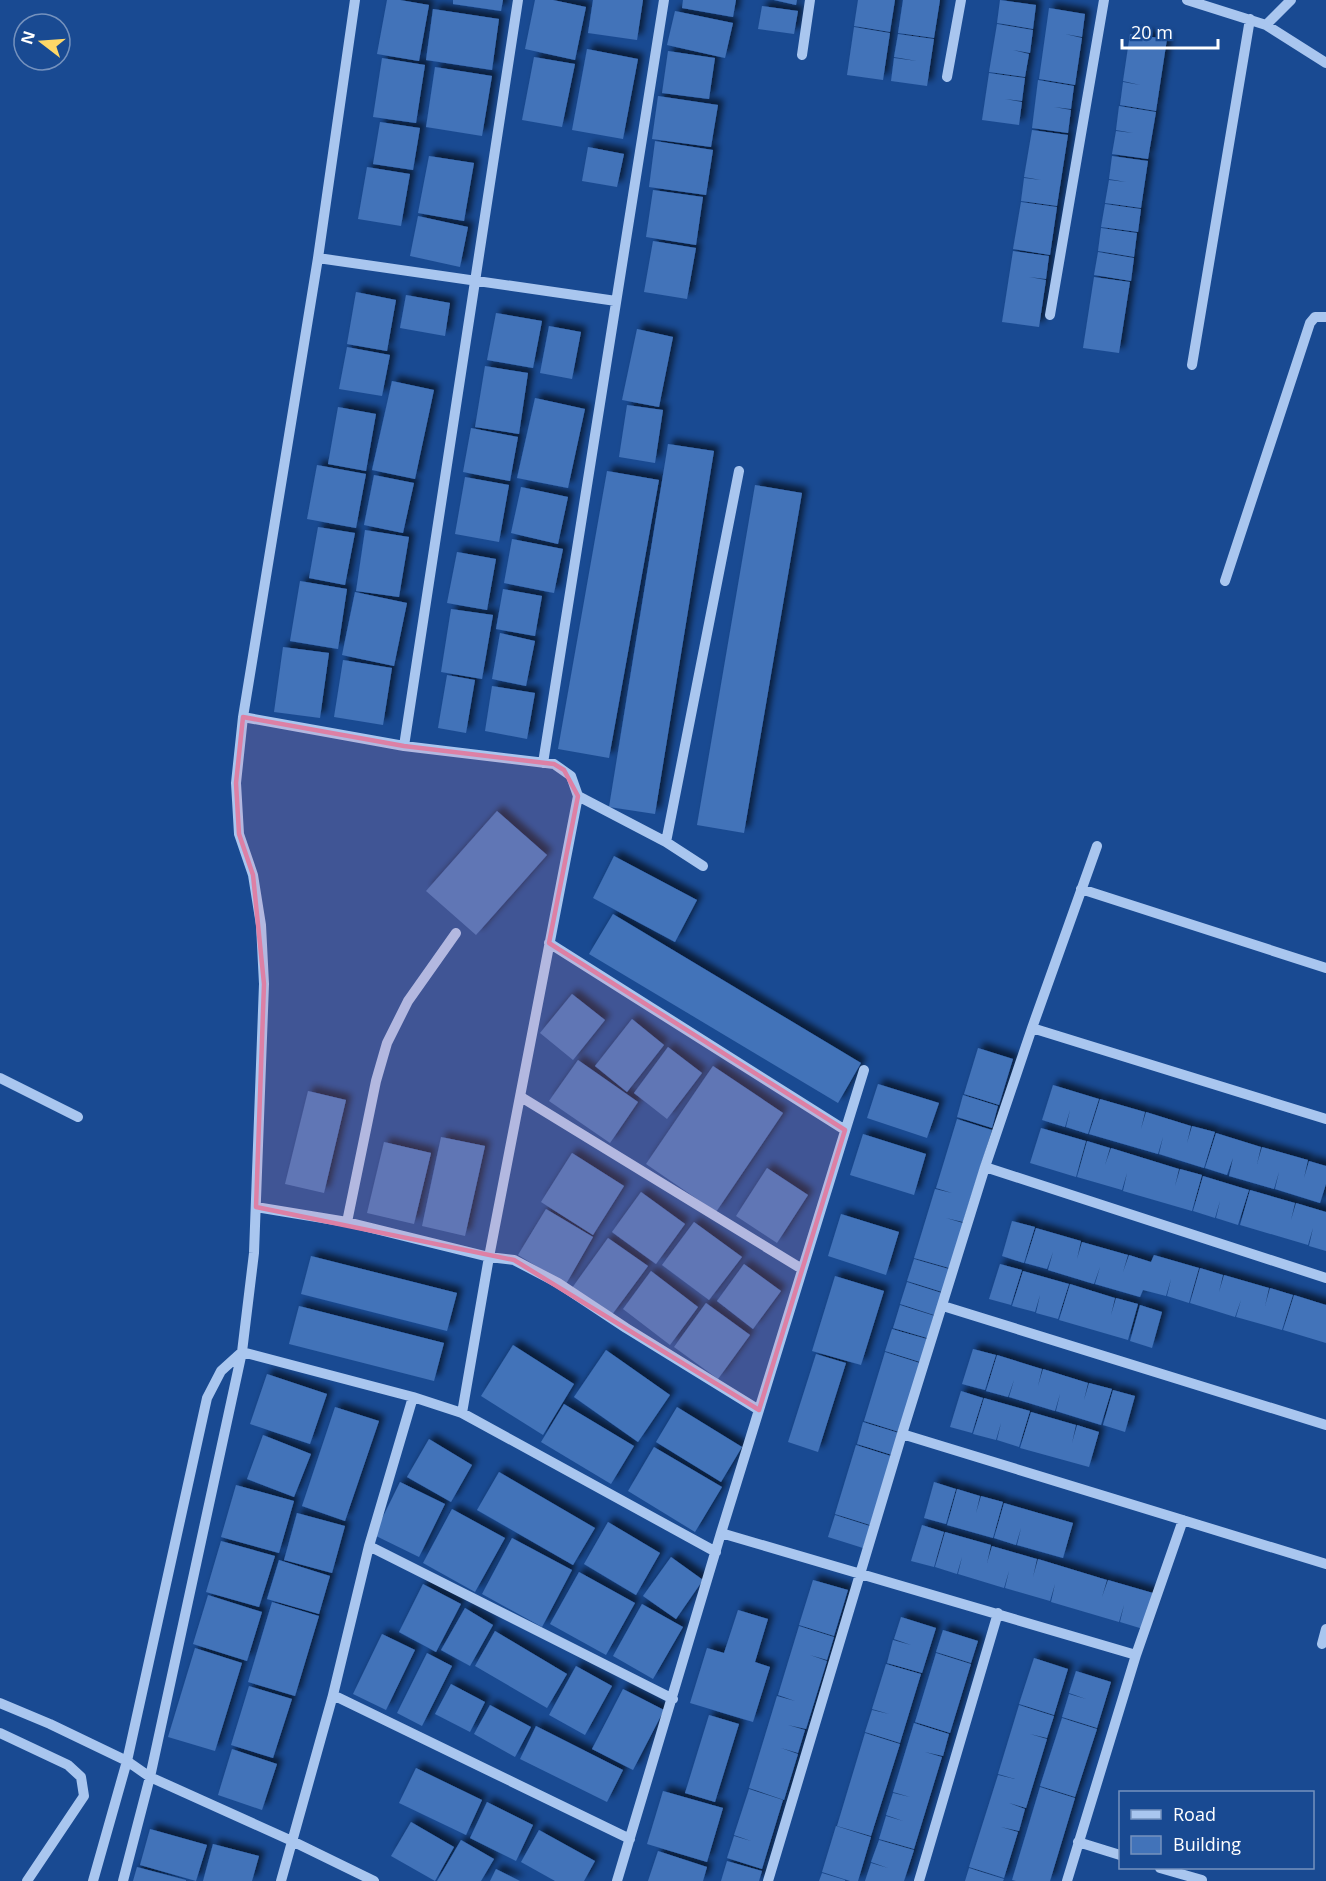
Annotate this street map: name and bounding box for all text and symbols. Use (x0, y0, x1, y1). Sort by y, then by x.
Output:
north arrow (12, 12, 72, 72)
scale bar (1122, 12, 1218, 50)
text: 20 m (1131, 20, 1173, 44)
text: N (15, 28, 40, 47)
legend (1119, 1791, 1314, 1869)
text: Road (1173, 1802, 1216, 1826)
text: Building (1173, 1832, 1241, 1856)

